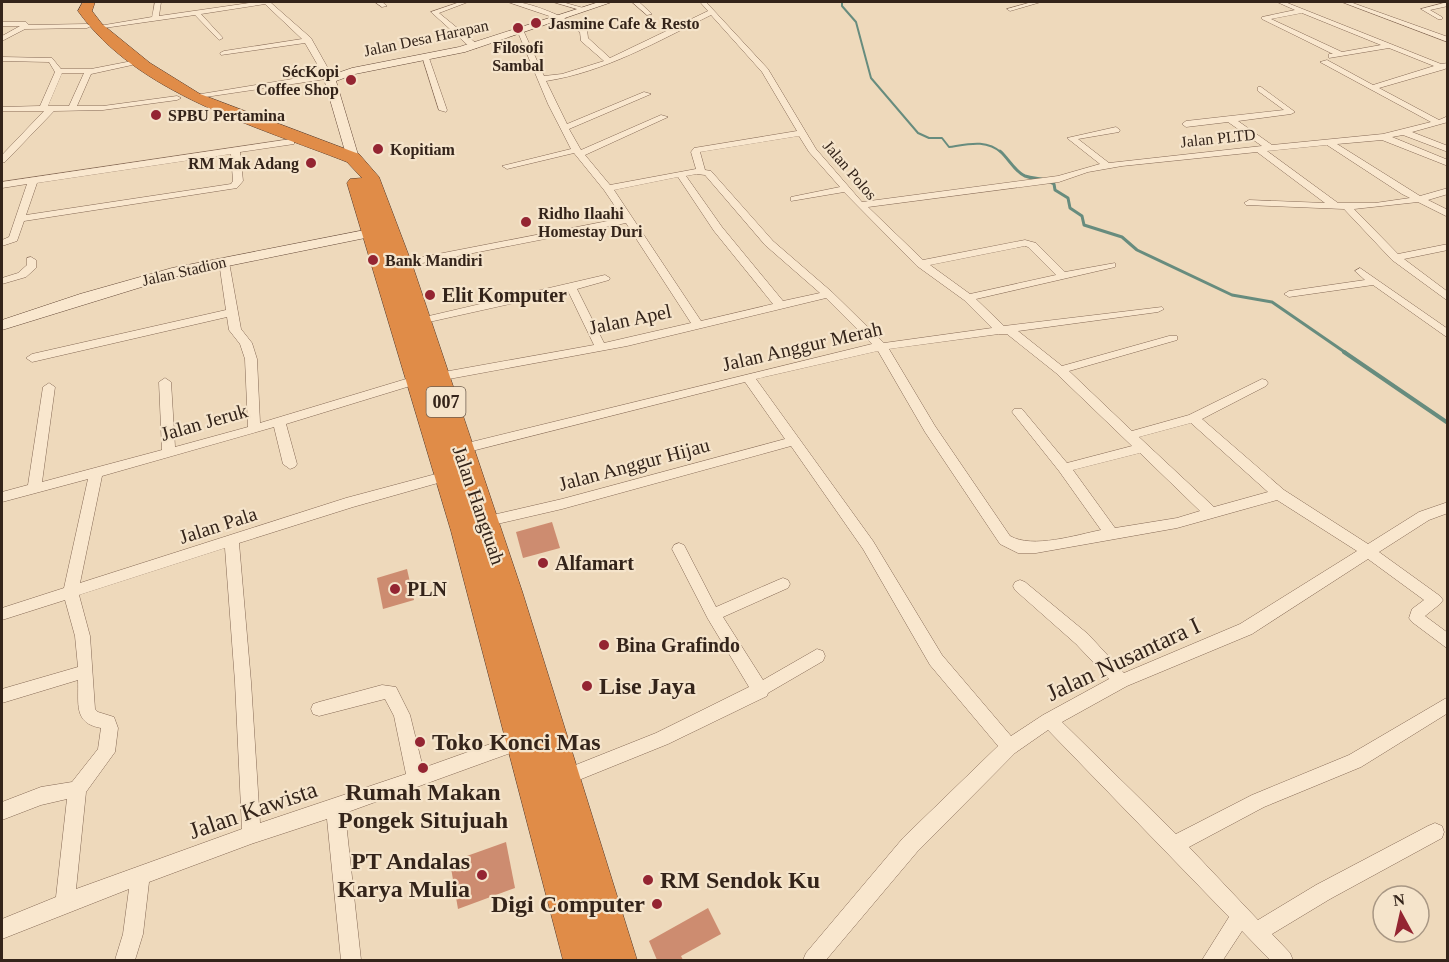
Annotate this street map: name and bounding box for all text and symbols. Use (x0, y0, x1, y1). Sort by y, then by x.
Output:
place label: Jasmine Cafe & Resto (548, 15, 700, 32)
street label: Jalan Desa Harapan (362, 16, 490, 60)
marker: Jasmine Cafe & Resto (529, 16, 543, 30)
marker: Filosofi Sambal (511, 21, 525, 35)
place label: Filosofi Sambal (492, 39, 544, 74)
place label: SécKopi Coffee Shop (256, 63, 340, 99)
marker: SécKopi Coffee Shop (344, 73, 358, 87)
place label: SPBU Pertamina (168, 107, 285, 124)
marker: SPBU Pertamina (149, 108, 163, 122)
street label: Jalan PLTD (1180, 126, 1256, 150)
street label: Jalan Polos (820, 137, 880, 203)
place label: Kopitiam (390, 141, 456, 159)
marker: Kopitiam (371, 142, 385, 156)
place label: RM Mak Adang (188, 155, 299, 173)
marker: RM Mak Adang (304, 156, 318, 170)
place label: Ridho Ilaahi Homestay Duri (538, 205, 643, 241)
marker: Ridho Ilaahi Homestay Duri (519, 215, 533, 229)
place label: Bank Mandiri (385, 252, 483, 269)
street label: Jalan Stadion (140, 253, 228, 289)
marker: Bank Mandiri (366, 253, 380, 267)
place label: Elit Komputer (442, 284, 567, 307)
marker: Elit Komputer (423, 288, 437, 302)
street label: Jalan Apel (587, 299, 674, 339)
street label: Jalan Anggur Merah (720, 317, 884, 376)
road number: 007 (426, 387, 466, 417)
street label: Jalan Jeruk (158, 399, 250, 445)
street label: Jalan Anggur Hijau (556, 433, 712, 496)
street label: Jalan Hangtuah (447, 443, 510, 567)
street label: Jalan Pala (176, 502, 260, 548)
place label: Alfamart (555, 552, 634, 574)
marker: Alfamart (536, 556, 550, 570)
place label: PLN (407, 578, 448, 600)
marker: PLN (388, 582, 402, 596)
street label: Jalan Nusantara I (1042, 612, 1204, 706)
place label: Bina Grafindo (616, 634, 740, 656)
marker: Bina Grafindo (597, 638, 611, 652)
place label: Lise Jaya (599, 673, 696, 699)
marker: Lise Jaya (580, 679, 594, 693)
place label: Toko Konci Mas (432, 729, 600, 755)
marker: Toko Konci Mas (413, 735, 427, 749)
marker: Rumah Makan Pongek Situjuah (416, 761, 430, 775)
street label: Jalan Kawista (185, 776, 321, 844)
place label: Rumah Makan Pongek Situjuah (338, 779, 508, 833)
place label: PT Andalas Karya Mulia (337, 848, 470, 902)
place label: RM Sendok Ku (660, 867, 820, 893)
marker: PT Andalas Karya Mulia (475, 868, 489, 882)
marker: RM Sendok Ku (641, 873, 655, 887)
north arrow (1371, 884, 1431, 944)
text: N (1392, 890, 1406, 909)
place label: Digi Computer (491, 891, 645, 917)
marker: Digi Computer (650, 897, 664, 911)

